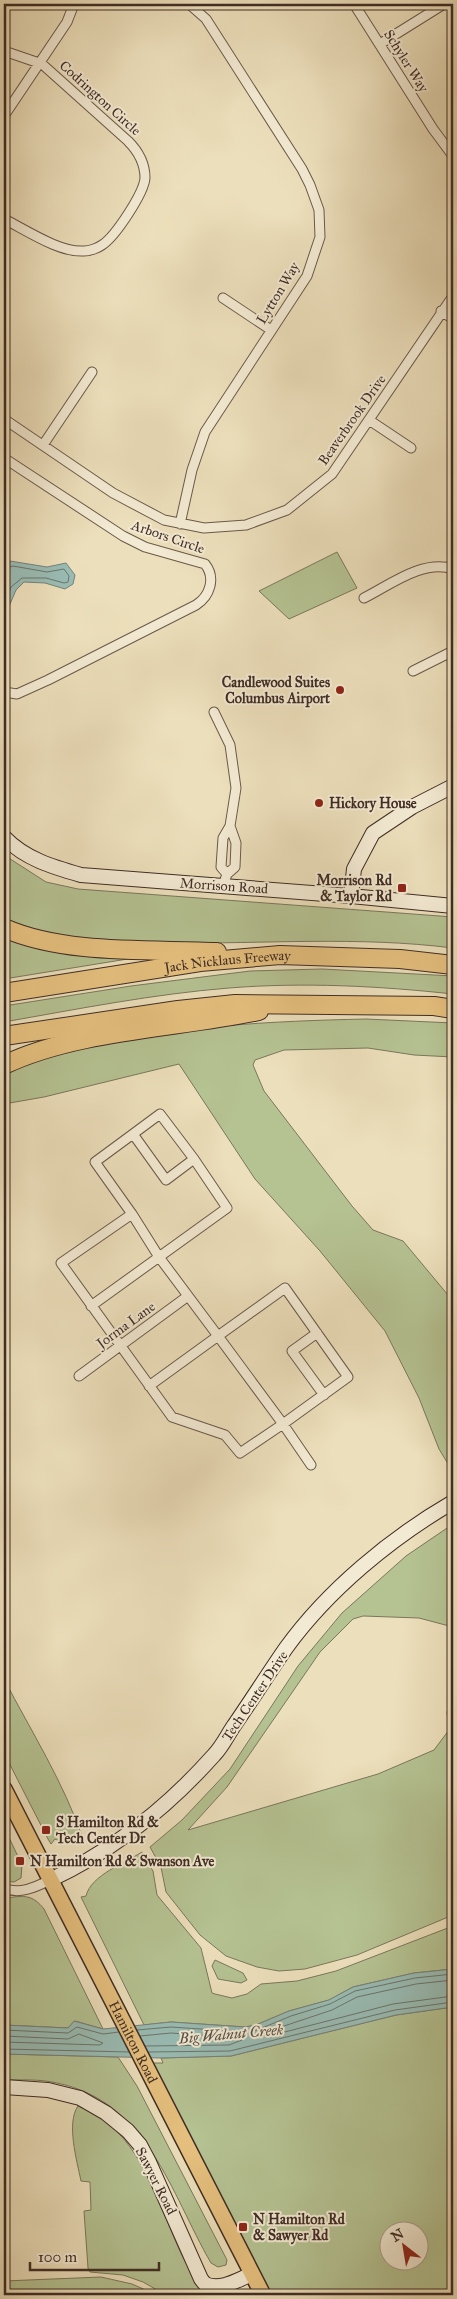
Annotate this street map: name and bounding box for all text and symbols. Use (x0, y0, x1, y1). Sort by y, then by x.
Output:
street label: Schyler Way (380, 26, 432, 96)
street label: Codrington Circle (56, 57, 144, 139)
street label: Lytton Way (253, 259, 303, 327)
street label: Beaverbrook Drive (314, 371, 390, 469)
street label: Arbors Circle (128, 516, 207, 557)
place label: Candlewood Suites Columbus Airport (222, 674, 330, 708)
marker: Candlewood Suites Columbus Airport (334, 684, 346, 696)
place label: Hickory House (329, 795, 417, 813)
marker: Hickory House (313, 797, 325, 809)
place label: Morrison Rd & Taylor Rd (317, 872, 393, 906)
street label: Morrison Road (179, 874, 269, 898)
marker: Morrison Rd & Taylor Rd (396, 882, 408, 894)
street label: Jack Nicklaus Freeway (161, 946, 292, 977)
street label: Jorma Lane (92, 1298, 159, 1354)
street label: Tech Center Drive (219, 1647, 292, 1744)
place label: S Hamilton Rd & Tech Center Dr (55, 1814, 159, 1847)
marker: S Hamilton Rd & Tech Center Dr (40, 1824, 52, 1836)
place label: N Hamilton Rd & Swanson Ave (30, 1853, 215, 1870)
marker: N Hamilton Rd & Swanson Ave (14, 1855, 26, 1867)
street label: Hamilton Road (105, 1998, 161, 2086)
water label: Big Walnut Creek (177, 2020, 284, 2048)
street label: Sawyer Road (132, 2144, 180, 2218)
place label: N Hamilton Rd & Sawyer Rd (253, 2211, 346, 2245)
marker: N Hamilton Rd & Sawyer Rd (237, 2221, 249, 2233)
north arrow (380, 2222, 430, 2272)
text: N (388, 2225, 407, 2246)
scale bar (30, 2239, 159, 2271)
text: 100 m (38, 2248, 78, 2266)

